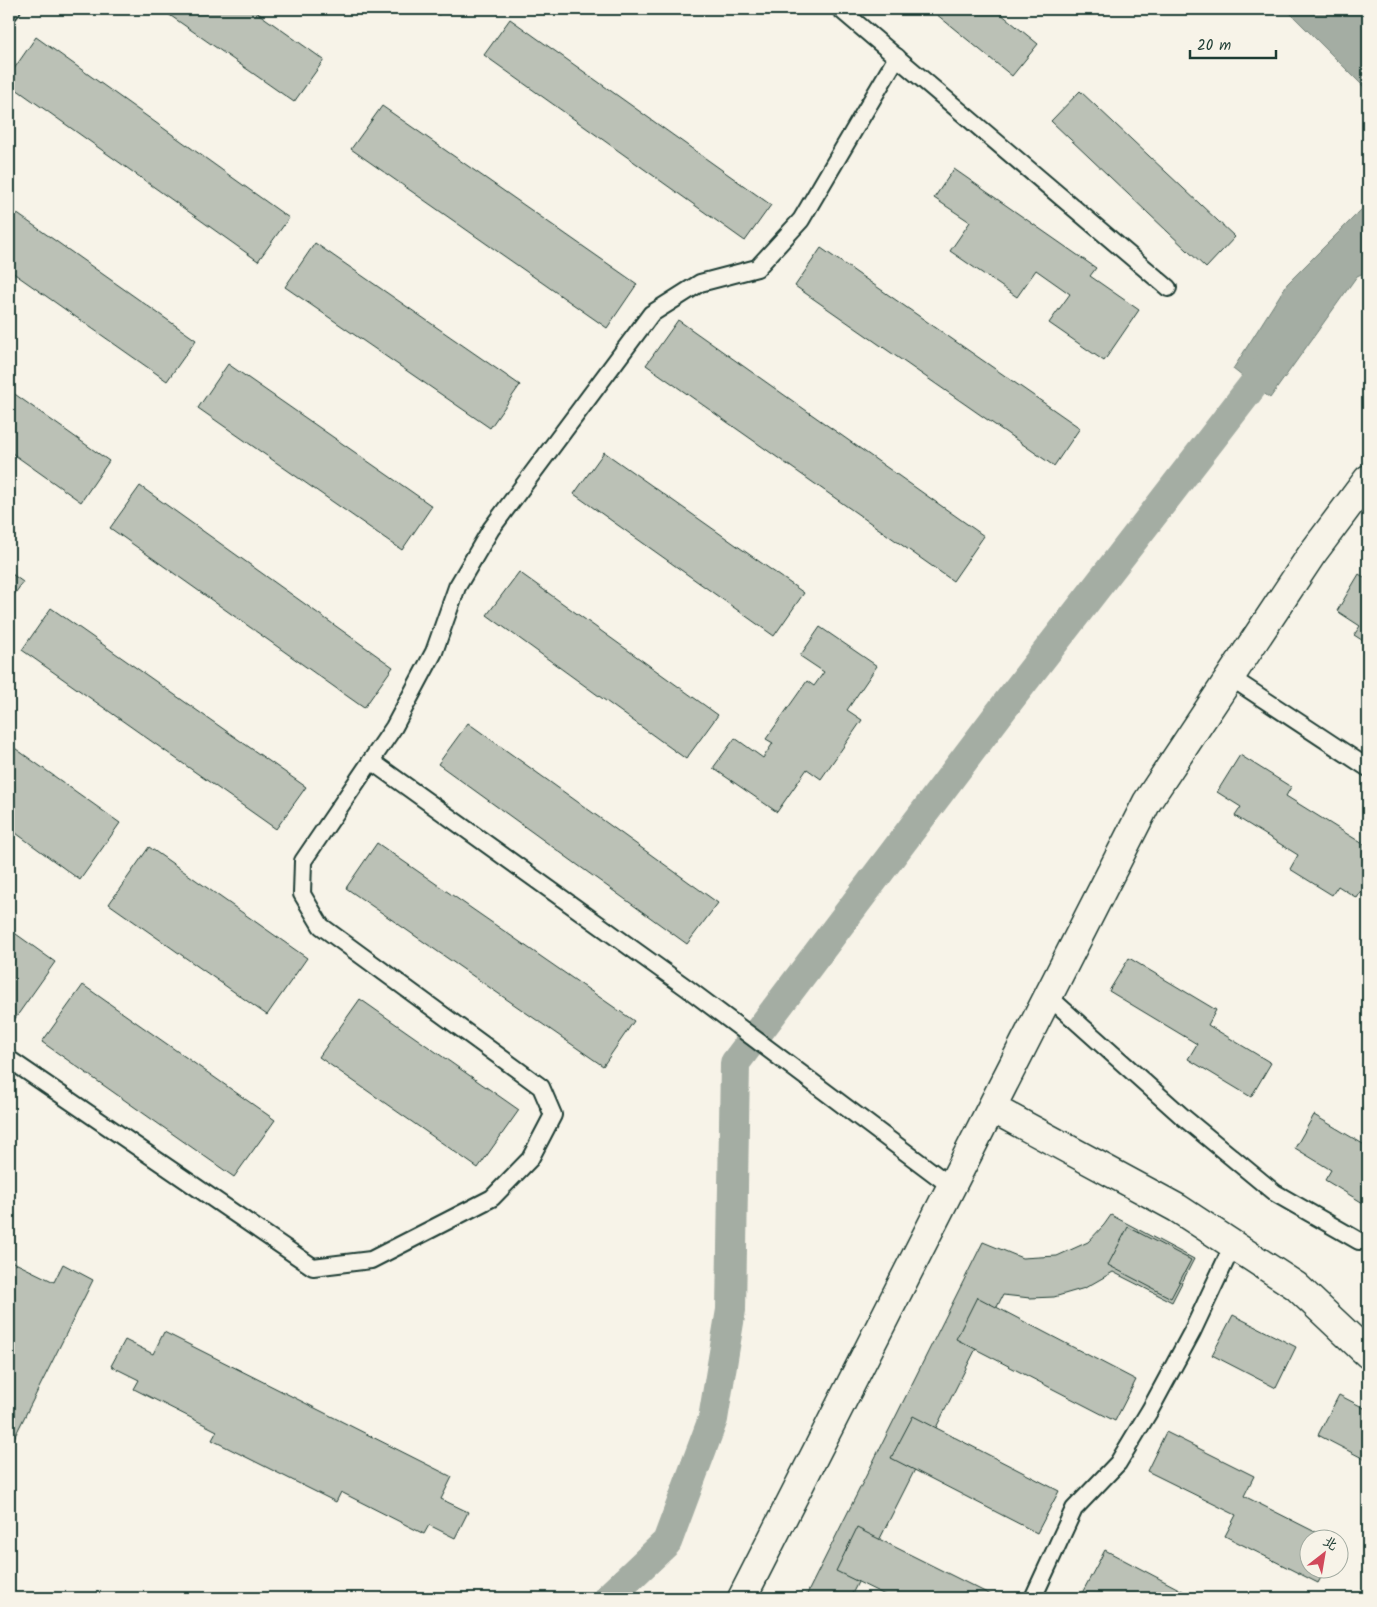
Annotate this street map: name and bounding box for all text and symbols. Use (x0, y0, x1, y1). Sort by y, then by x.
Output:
scale bar (1190, 28, 1276, 60)
text: 20 m (1197, 34, 1231, 58)
north arrow (1300, 1530, 1350, 1580)
text: 北 (1319, 1531, 1342, 1557)

